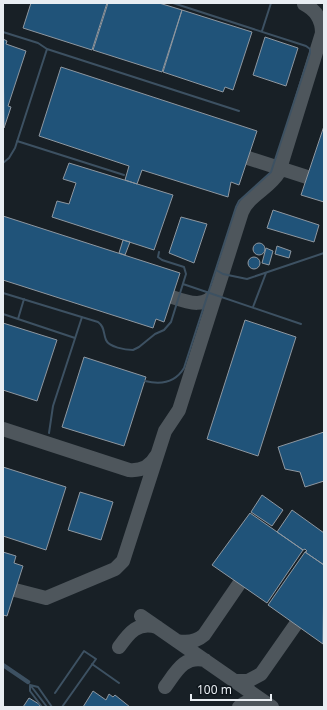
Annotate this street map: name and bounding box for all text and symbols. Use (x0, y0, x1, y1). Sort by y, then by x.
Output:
scale bar (191, 676, 271, 702)
text: 100 m (197, 681, 232, 698)

